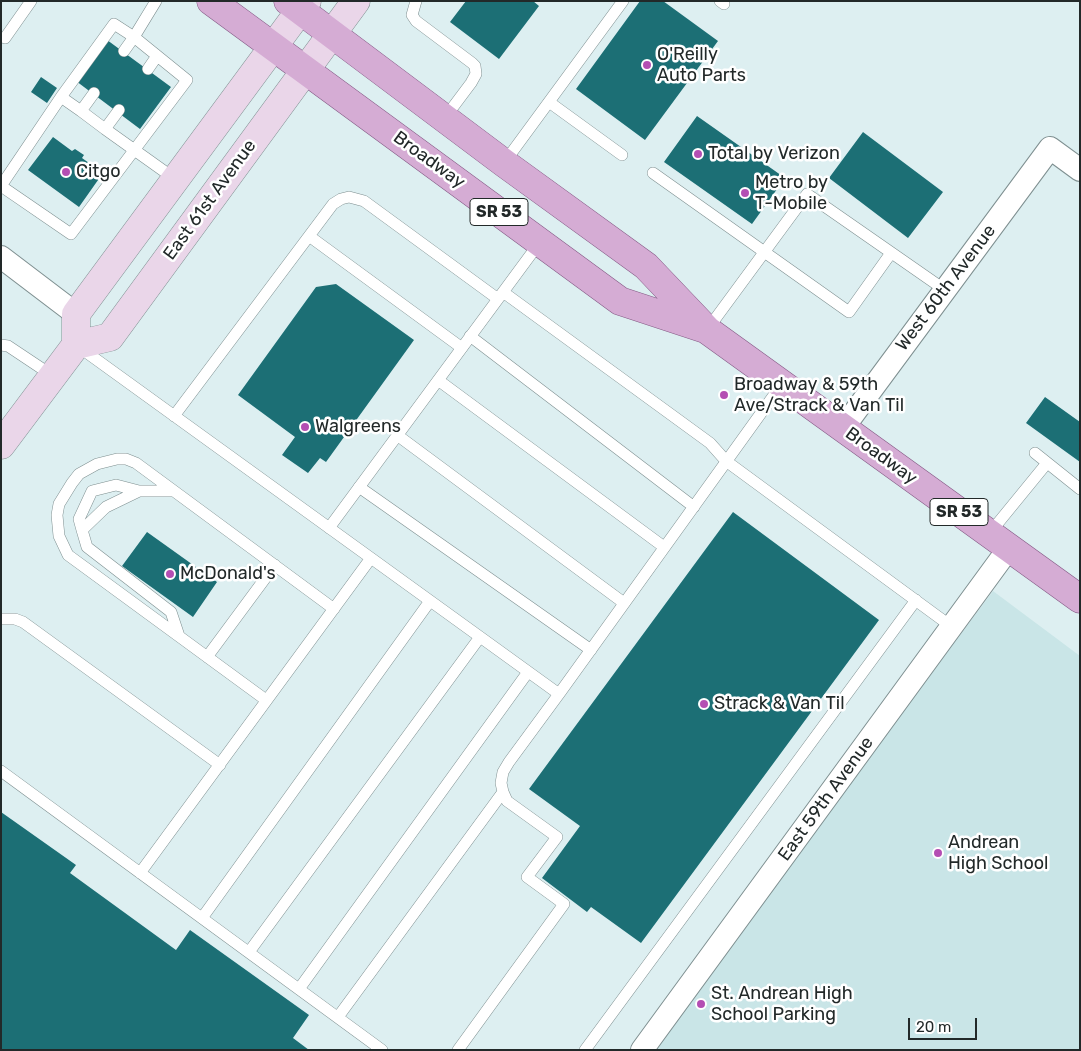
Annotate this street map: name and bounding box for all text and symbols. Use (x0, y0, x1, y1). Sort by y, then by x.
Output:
place label: O'Reilly Auto Parts (657, 44, 746, 86)
marker: O'Reilly Auto Parts (641, 59, 653, 71)
street label: Broadway (389, 127, 469, 193)
street label: East 61st Avenue (159, 136, 261, 264)
place label: Total by Verizon (708, 143, 840, 165)
marker: Total by Verizon (692, 148, 704, 160)
place label: Citgo (76, 161, 120, 183)
marker: Citgo (60, 166, 72, 178)
place label: Metro by T-Mobile (755, 172, 828, 214)
marker: Metro by T-Mobile (739, 187, 751, 199)
road number: SR 53 (470, 198, 528, 226)
street label: West 60th Avenue (891, 221, 1001, 355)
place label: Broadway & 59th Ave/Strack & Van Til (734, 374, 904, 416)
marker: Broadway & 59th Ave/Strack & Van Til (718, 389, 730, 401)
place label: Walgreens (315, 416, 401, 438)
marker: Walgreens (299, 421, 311, 433)
street label: Broadway (841, 423, 921, 489)
road number: SR 53 (930, 498, 988, 526)
place label: McDonald's (180, 563, 276, 585)
marker: McDonald's (164, 568, 176, 580)
place label: Strack & Van Til (714, 693, 845, 715)
marker: Strack & Van Til (698, 698, 710, 710)
street label: East 59th Avenue (774, 733, 878, 865)
place label: Andrean High School (948, 832, 1048, 874)
marker: Andrean High School (932, 847, 944, 859)
place label: St. Andrean High School Parking (711, 983, 853, 1026)
marker: St. Andrean High School Parking (695, 998, 707, 1010)
scale bar (911, 1008, 980, 1040)
text: 20 m (916, 1018, 951, 1036)

